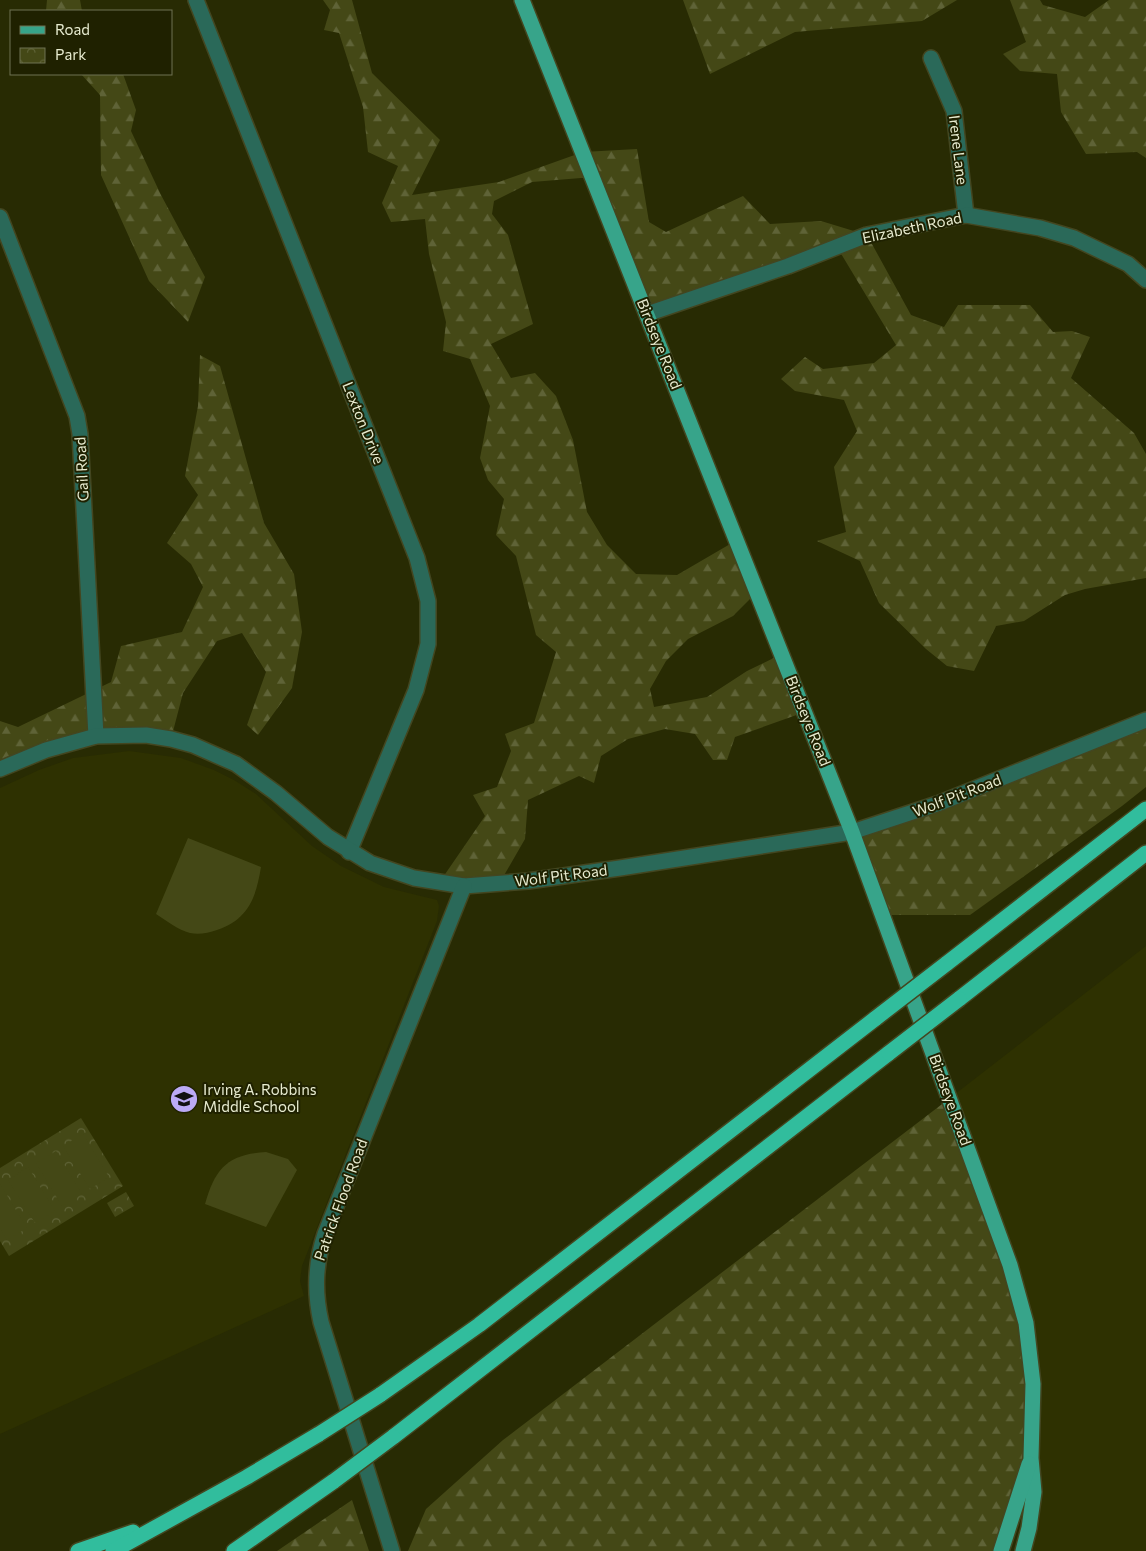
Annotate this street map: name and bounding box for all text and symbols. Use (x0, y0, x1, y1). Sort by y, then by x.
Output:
legend (10, 10, 172, 75)
text: Road (55, 20, 90, 38)
text: Park (55, 45, 86, 63)
street label: Irene Lane (946, 114, 972, 186)
street label: Elizabeth Road (860, 208, 963, 246)
street label: Birdseye Road (634, 296, 686, 391)
street label: Lexton Drive (339, 379, 389, 466)
street label: Gail Road (70, 436, 92, 502)
street label: Birdseye Road (783, 673, 835, 768)
street label: Wolf Pit Road (910, 770, 1003, 820)
street label: Wolf Pit Road (514, 860, 608, 890)
street label: Birdseye Road (926, 1052, 976, 1148)
place label: Irving A. Robbins Middle School (203, 1080, 317, 1115)
school or university icon: Irving A. Robbins Middle School (169, 1084, 199, 1114)
street label: Patrick Flood Road (310, 1136, 371, 1263)

